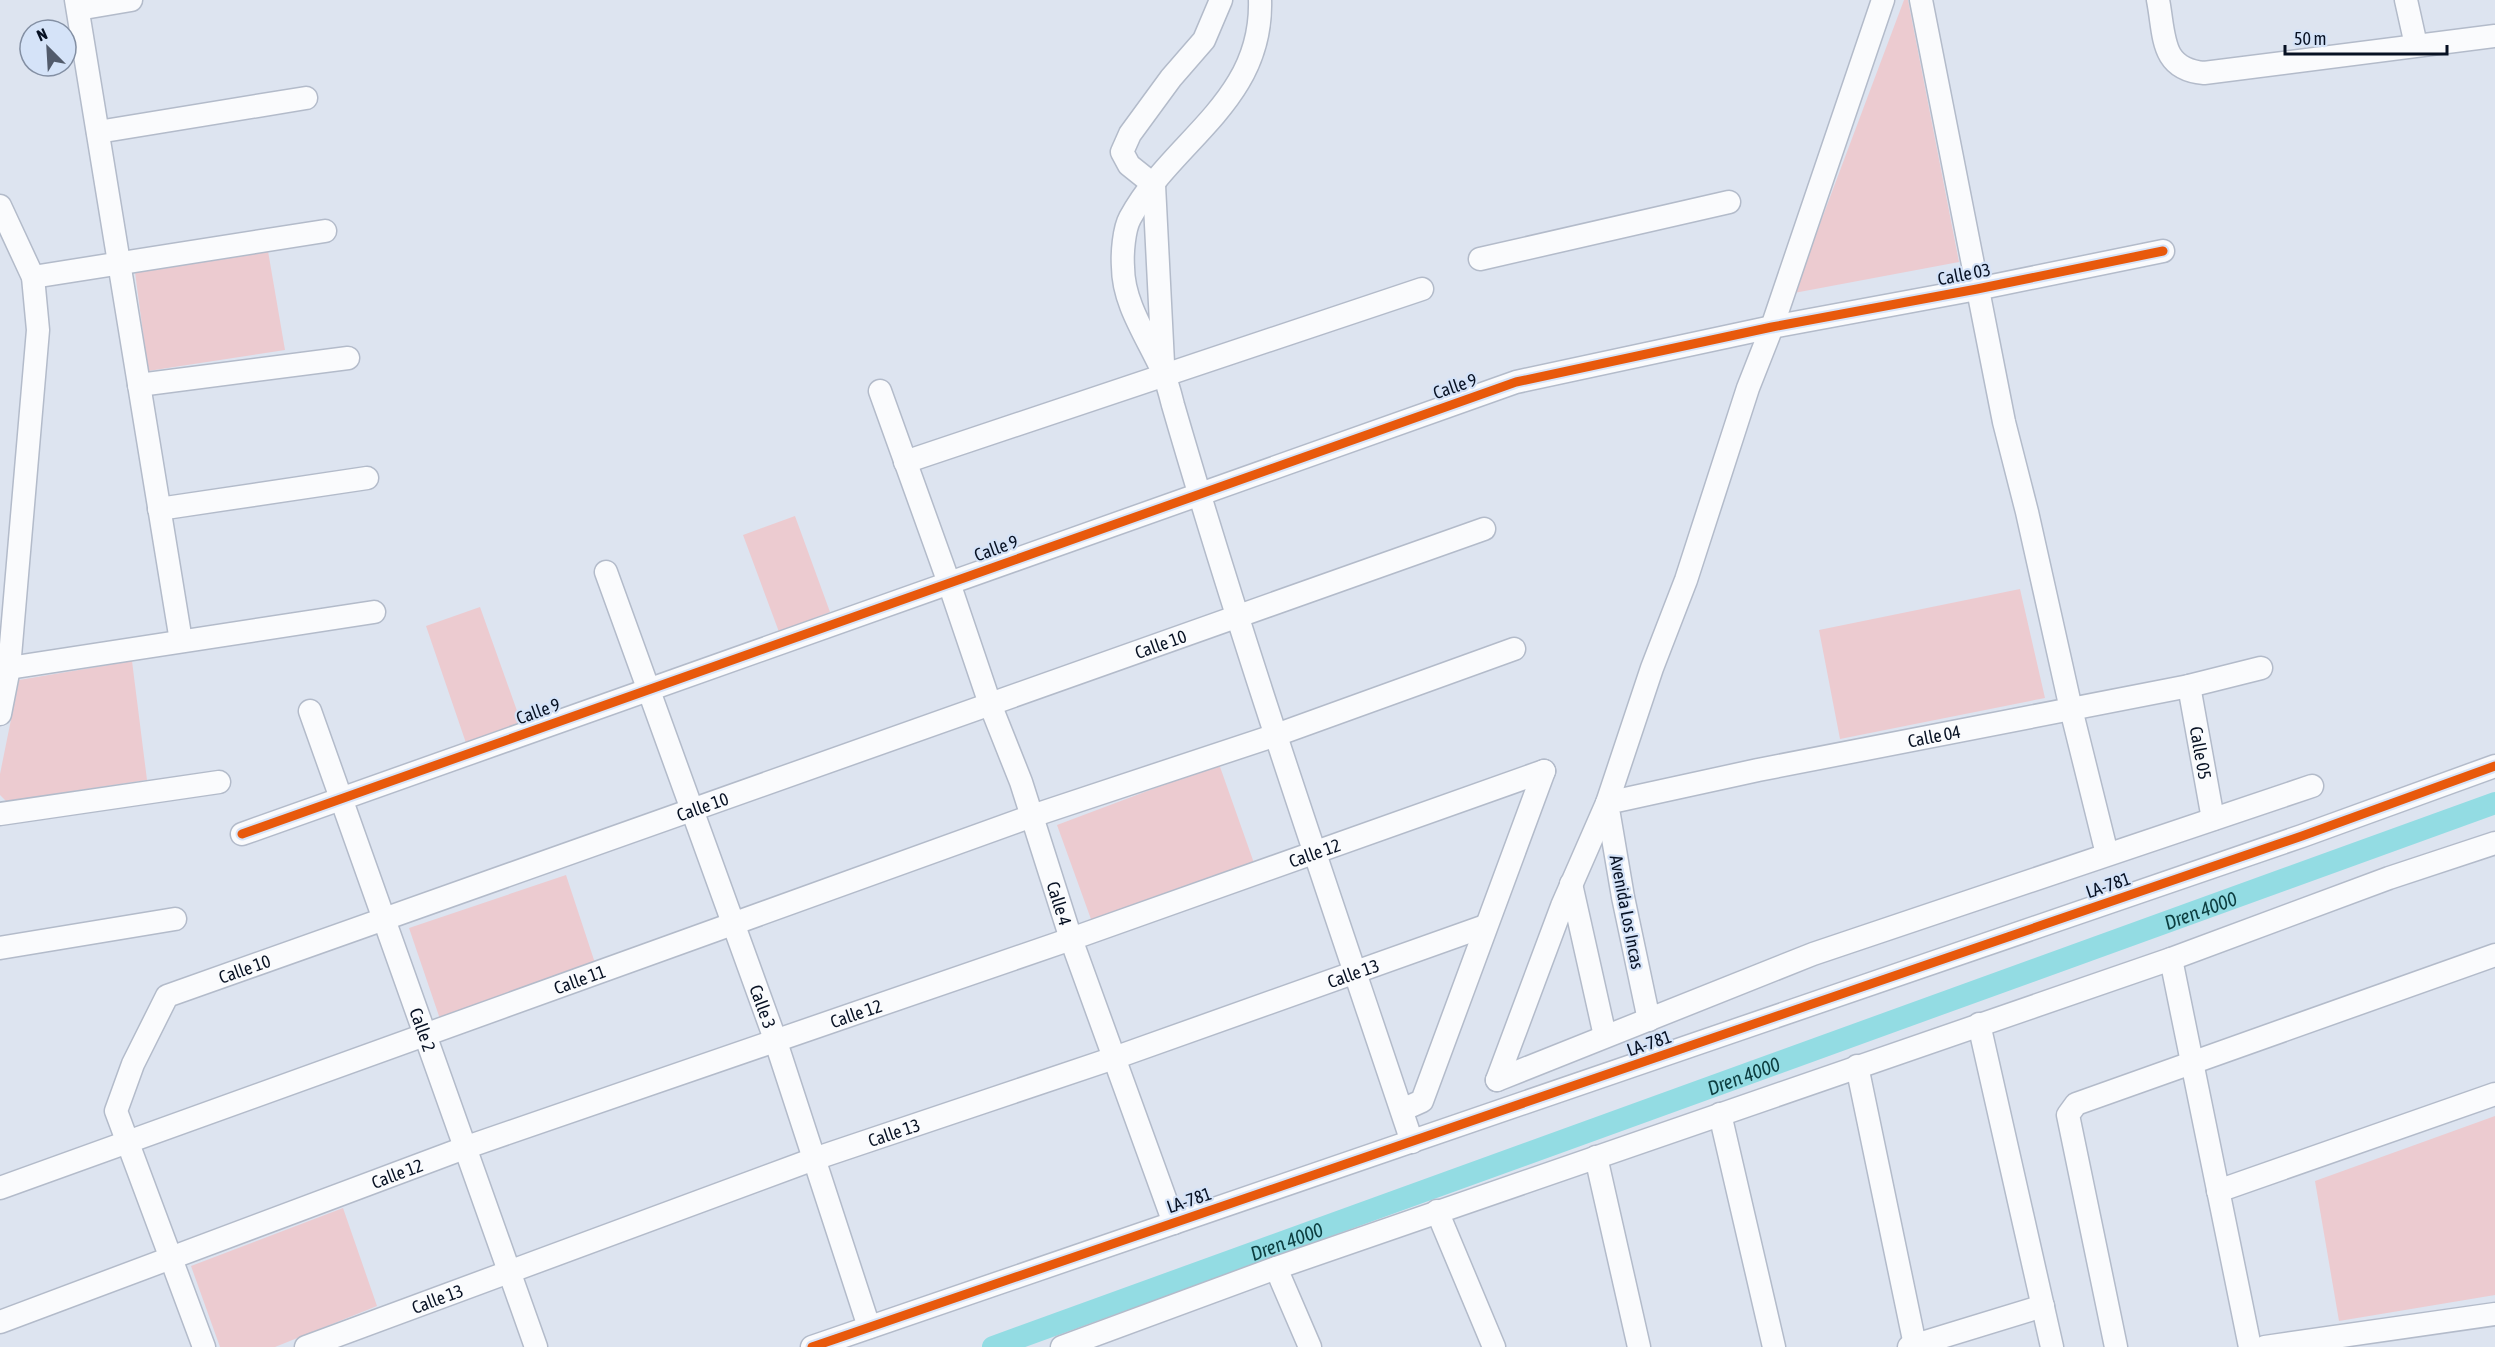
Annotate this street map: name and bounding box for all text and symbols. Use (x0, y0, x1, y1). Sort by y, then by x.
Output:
north arrow (18, 18, 78, 78)
scale bar (2285, 18, 2447, 56)
text: N (34, 24, 50, 44)
text: 50 m (2294, 28, 2326, 49)
street label: Calle 03 (1936, 259, 1992, 289)
street label: Calle 9 (1430, 369, 1480, 403)
street label: Calle 9 (971, 530, 1021, 566)
street label: Calle 10 (1132, 625, 1189, 663)
street label: Calle 9 (513, 693, 563, 729)
street label: Calle 04 (1906, 720, 1962, 751)
street label: Calle 05 (2186, 725, 2216, 781)
street label: Calle 10 (674, 787, 731, 825)
street label: Calle 12 (1286, 834, 1343, 871)
street label: Avenida Los Incas (1606, 853, 1648, 971)
street label: LA-781 (2083, 868, 2133, 902)
street label: Calle 4 (1043, 879, 1076, 928)
water label: Dren 4000 (2161, 886, 2240, 933)
street label: Calle 10 (216, 950, 273, 987)
street label: Calle 13 (1324, 954, 1382, 992)
street label: Calle 11 (551, 960, 608, 998)
street label: Calle 3 (746, 982, 781, 1031)
street label: Calle 12 (827, 994, 885, 1032)
street label: Calle 2 (406, 1005, 441, 1054)
street label: LA-781 (1624, 1026, 1674, 1060)
water label: Dren 4000 (1704, 1052, 1783, 1099)
street label: Calle 13 (865, 1114, 923, 1151)
street label: Calle 12 (368, 1154, 426, 1192)
street label: LA-781 (1164, 1183, 1214, 1217)
water label: Dren 4000 (1247, 1217, 1326, 1264)
street label: Calle 13 (409, 1279, 466, 1318)

